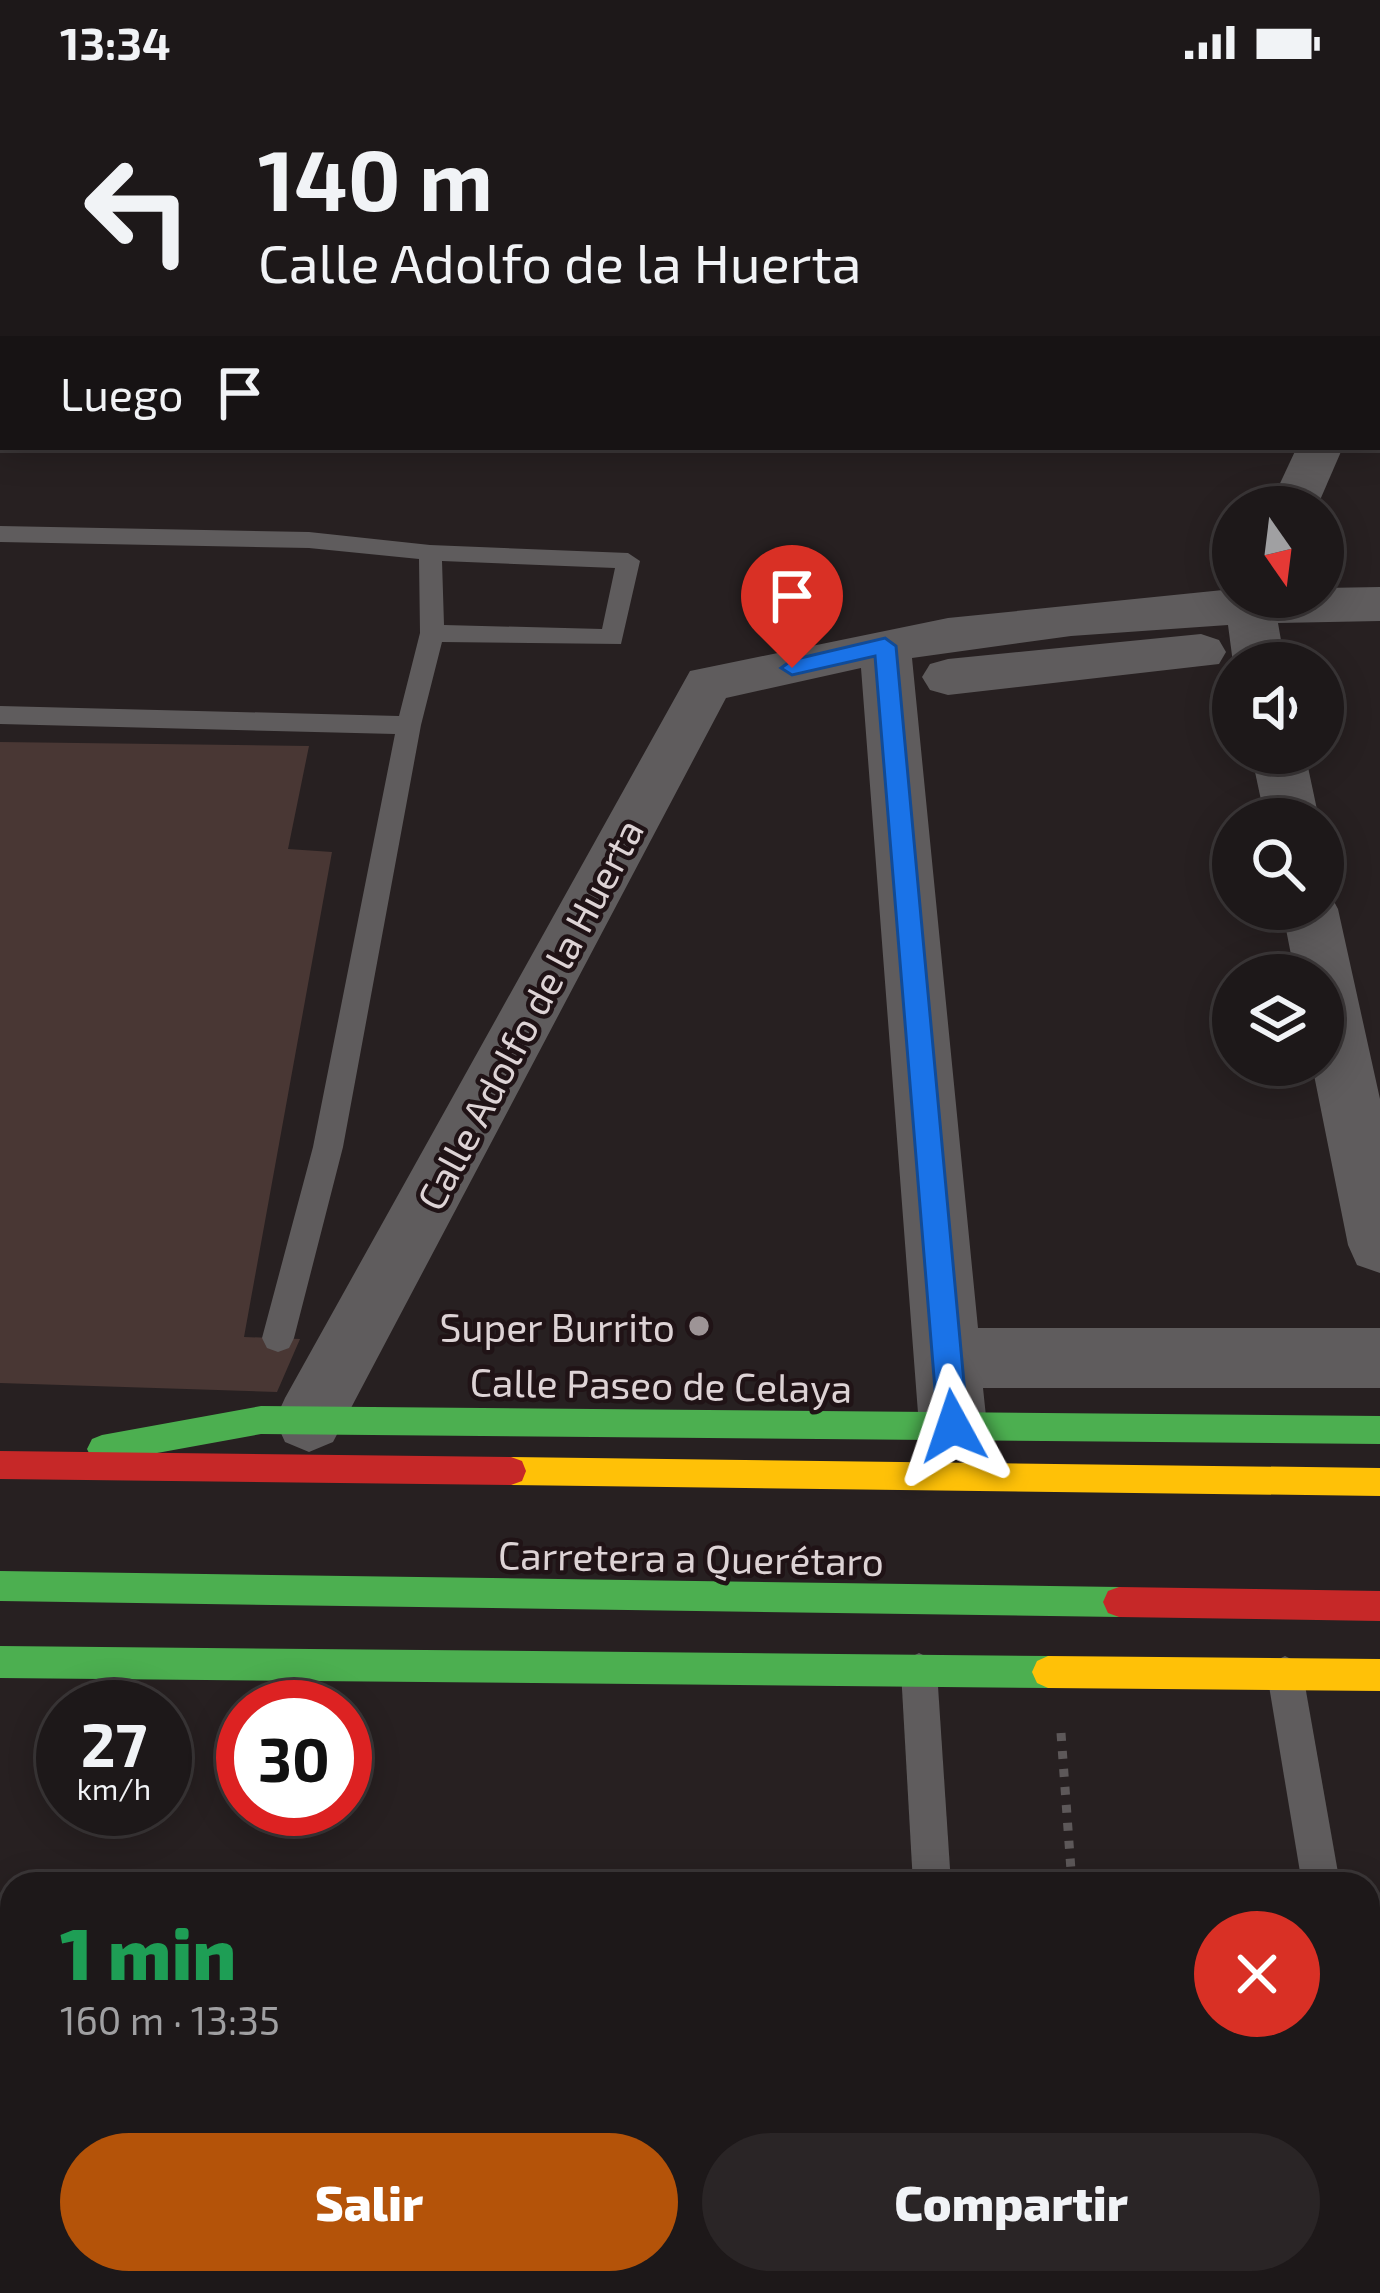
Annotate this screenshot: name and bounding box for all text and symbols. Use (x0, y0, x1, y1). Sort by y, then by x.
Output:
text: 13:34 (60, 15, 171, 69)
text: 140 m (258, 127, 493, 228)
icon: left (60, 132, 216, 288)
text: Calle Adolfo de la Huerta (258, 229, 862, 294)
icon: arrive (207, 360, 273, 426)
text: Luego (60, 366, 183, 420)
north arrow (1212, 486, 1344, 618)
map controls (1212, 486, 1344, 1086)
pin (741, 545, 843, 668)
icon: arrive (759, 563, 825, 629)
button: sound (1212, 642, 1344, 774)
button: search (1212, 798, 1344, 930)
street label: Calle Adolfo de la Huerta (406, 811, 652, 1217)
button: layers (1212, 954, 1344, 1086)
place label: Super Burrito (439, 1303, 675, 1350)
marker: Super Burrito (686, 1313, 712, 1339)
street label: Calle Paseo de Celaya (469, 1357, 853, 1411)
position arrow (890, 1363, 1016, 1489)
street label: Carretera a Querétaro (498, 1530, 884, 1584)
speed limit sign: 30 (216, 1680, 372, 1836)
text: 27 (81, 1707, 147, 1779)
text: km/h (77, 1770, 151, 1806)
text: 1 min (60, 1908, 236, 1994)
button: close (1194, 1911, 1320, 2037)
text: 160 m · 13:35 (60, 1996, 280, 2043)
button: Salir (60, 2133, 678, 2271)
button: Compartir (702, 2133, 1320, 2271)

